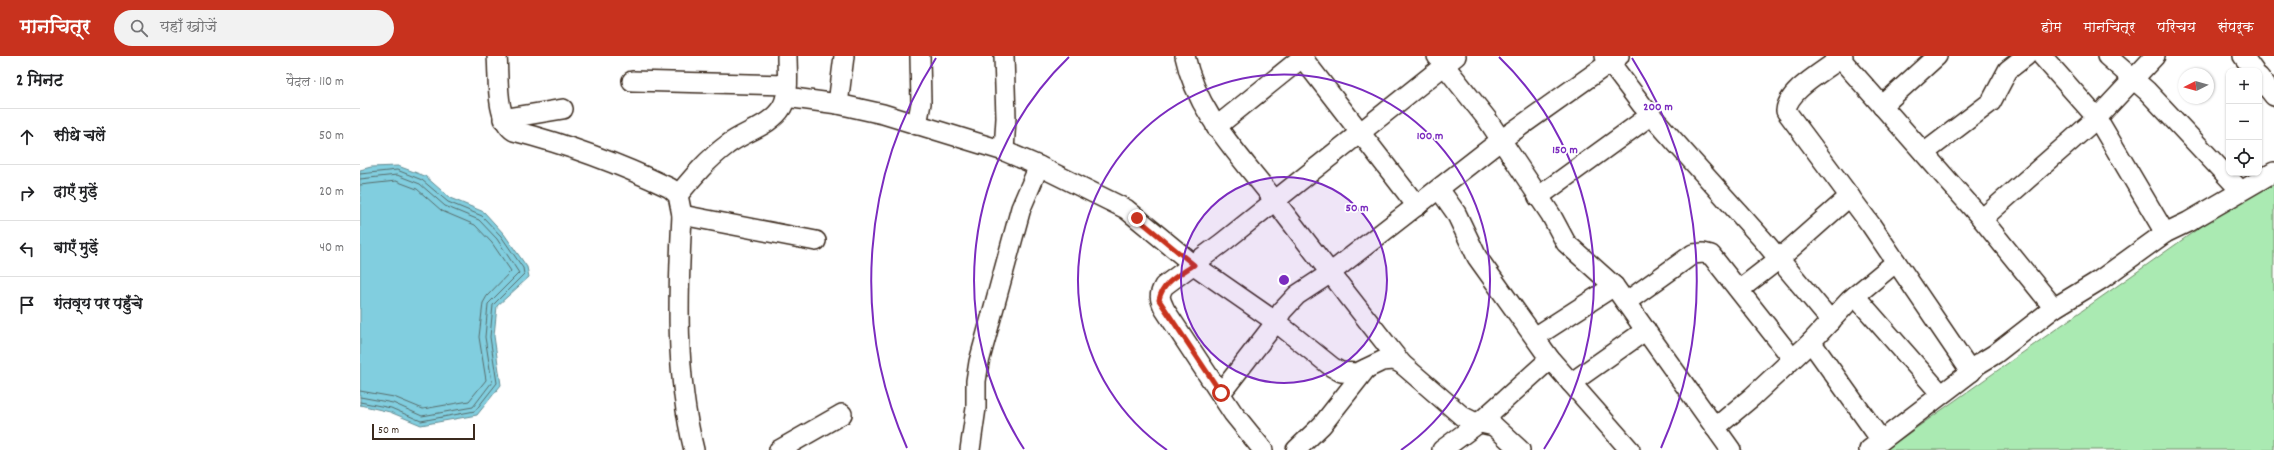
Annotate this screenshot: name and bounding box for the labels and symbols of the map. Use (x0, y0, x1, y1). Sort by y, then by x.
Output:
north arrow (2178, 68, 2214, 104)
text: 200 m (1643, 99, 1673, 116)
text: 100 m (1417, 128, 1443, 145)
text: 150 m (1552, 142, 1578, 159)
text: 50 m (1345, 200, 1369, 217)
route end (1128, 209, 1146, 227)
centre of rings (1277, 273, 1291, 287)
route start (1212, 384, 1230, 402)
scale bar (372, 422, 475, 441)

